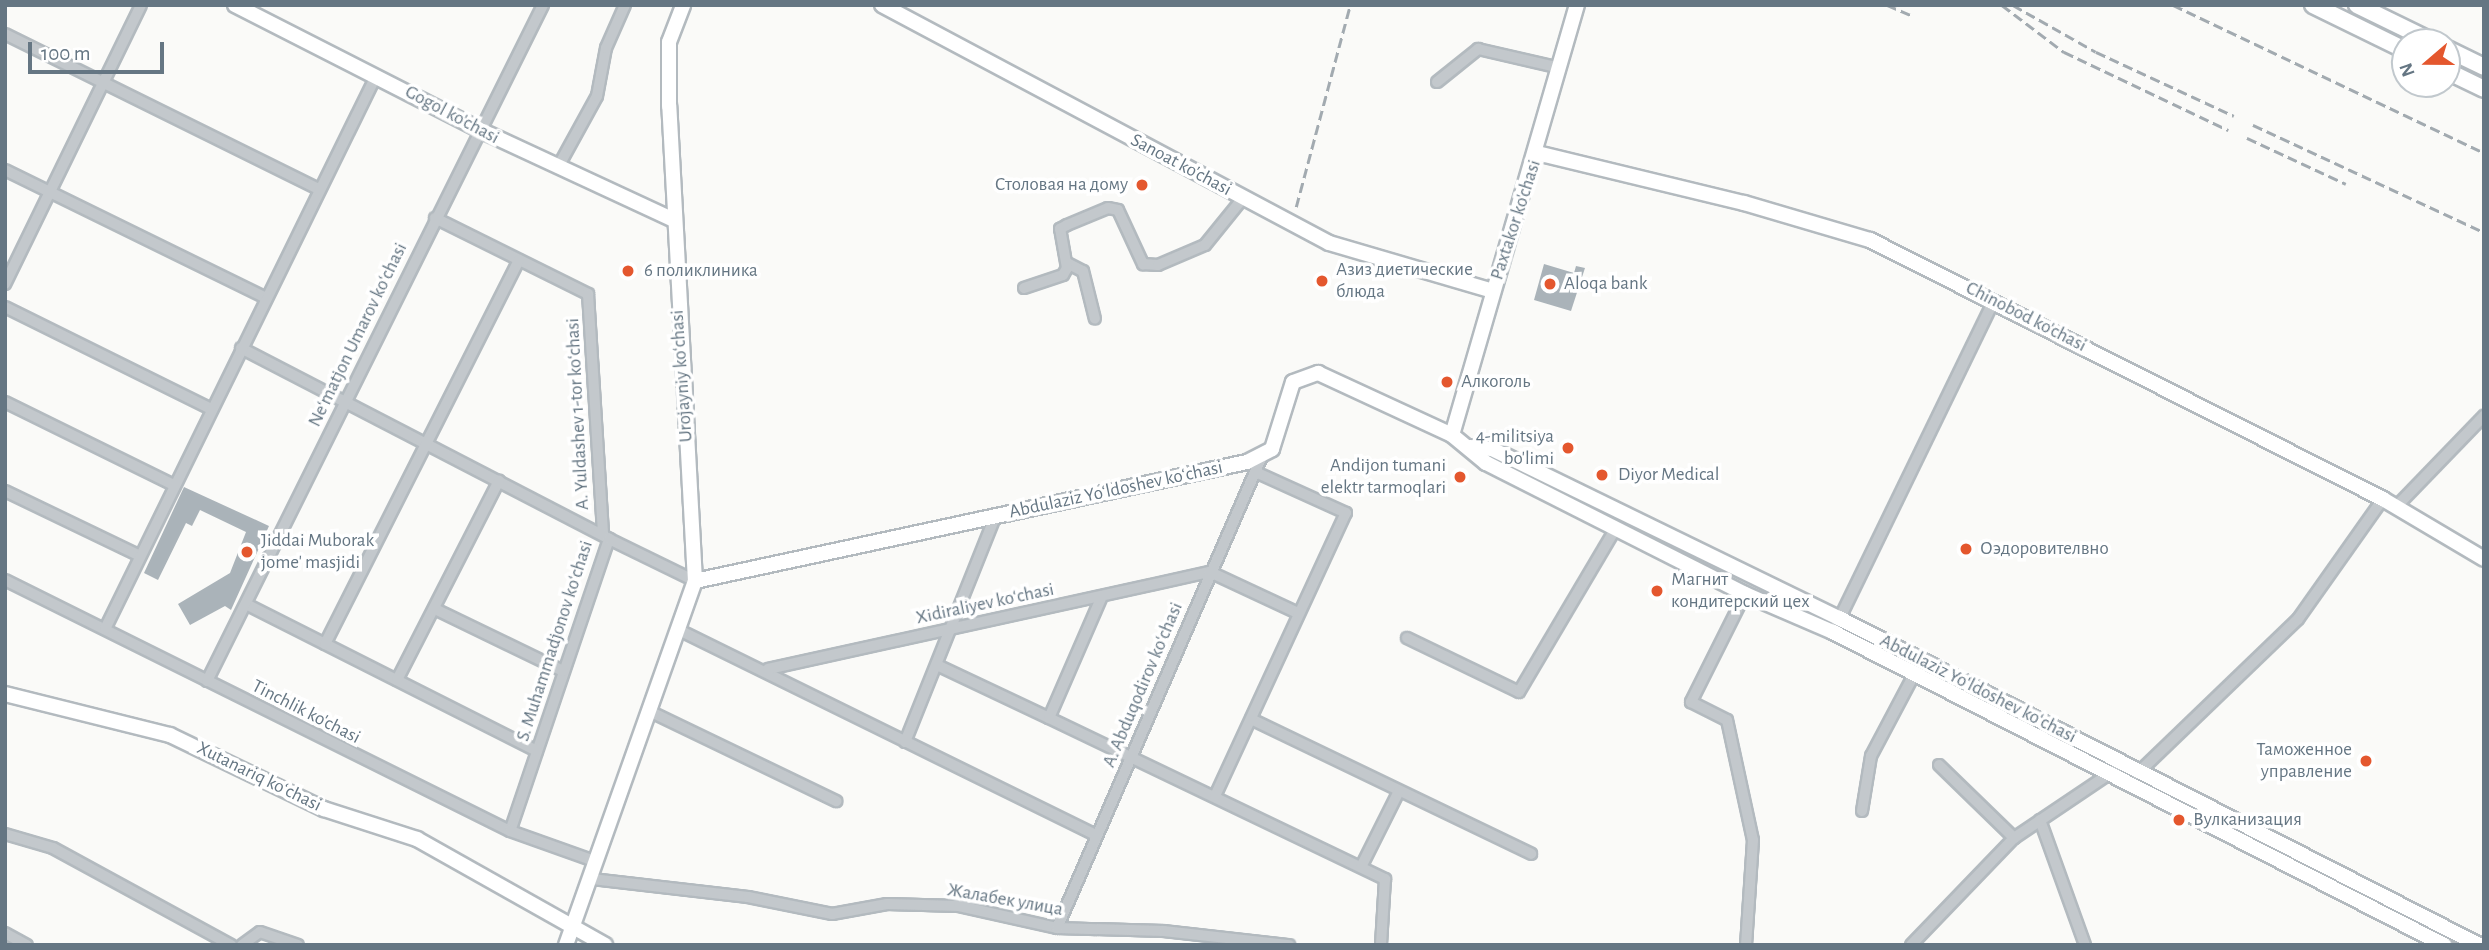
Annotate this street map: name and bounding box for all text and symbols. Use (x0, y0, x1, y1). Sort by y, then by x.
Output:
scale bar (32, 28, 168, 72)
north arrow (2391, 28, 2461, 98)
text: 100 m (41, 43, 91, 64)
text: N (2396, 60, 2419, 79)
street label: Gogol ko'chasi (401, 81, 503, 149)
street label: Sanoat ko'chasi (1127, 129, 1235, 201)
street label: Paxtakor ko'chasi (1486, 157, 1546, 283)
place label: Столовая на дому (995, 174, 1128, 196)
marker: Столовая на дому (1134, 177, 1150, 193)
street label: Neʻmatjon Umarov koʻchasi (304, 239, 412, 431)
place label: Азиз диетические блюда (1336, 259, 1473, 303)
place label: 6 поликлиника (644, 260, 758, 282)
marker: 6 поликлиника (618, 261, 638, 281)
marker: Азиз диетические блюда (1314, 273, 1330, 289)
place label: Aloqa bank (1564, 273, 1647, 295)
marker: Aloqa bank (1542, 276, 1558, 292)
street label: Chinobod ko'chasi (1962, 277, 2090, 357)
street label: Urоjayniy koʻchasi (666, 309, 698, 443)
street label: A. Yuldashev 1-tor koʻchasi (562, 317, 594, 511)
place label: Алкоголь (1461, 371, 1530, 393)
marker: Алкоголь (1439, 374, 1455, 390)
place label: 4-militsiya bo'limi (1476, 426, 1554, 470)
marker: 4-militsiya bo'limi (1560, 440, 1576, 456)
place label: Andijon tumani elektr tarmoqlari (1321, 455, 1446, 499)
street label: Abdulaziz Yoʻldoshev koʻchasi (1007, 456, 1225, 524)
place label: Diyor Medical (1618, 464, 1720, 486)
marker: Diyor Medical (1592, 465, 1612, 485)
marker: Andijon tumani elektr tarmoqlari (1452, 469, 1468, 485)
place label: Jiddai Muborak jome' masjidi (261, 530, 374, 574)
street label: S. Muhammadjonov koʻchasi (512, 538, 598, 744)
place label: Оэдоровителвно (1980, 538, 2109, 560)
marker: Оэдоровителвно (1958, 541, 1974, 557)
marker: Jiddai Muborak jome' masjidi (239, 544, 255, 560)
place label: Магнит кондитерский цех (1671, 569, 1810, 613)
street label: Xidiraliyev koʻchasi (914, 578, 1056, 630)
marker: Магнит кондитерский цех (1649, 583, 1665, 599)
street label: A. Abduqodirov koʻchasi (1098, 599, 1188, 771)
street label: Abdulaziz Yoʻldoshev koʻchasi (1876, 629, 2080, 749)
street label: Tinchlik ko'chasi (248, 675, 364, 749)
street label: Xutanariq koʻchasi (193, 737, 325, 817)
place label: Таможенное управление (2257, 739, 2352, 783)
marker: Таможенное управление (2358, 753, 2374, 769)
place label: Вулканизация (2193, 809, 2302, 831)
marker: Вулканизация (2171, 812, 2187, 828)
street label: Жалабек улица (946, 879, 1064, 921)

